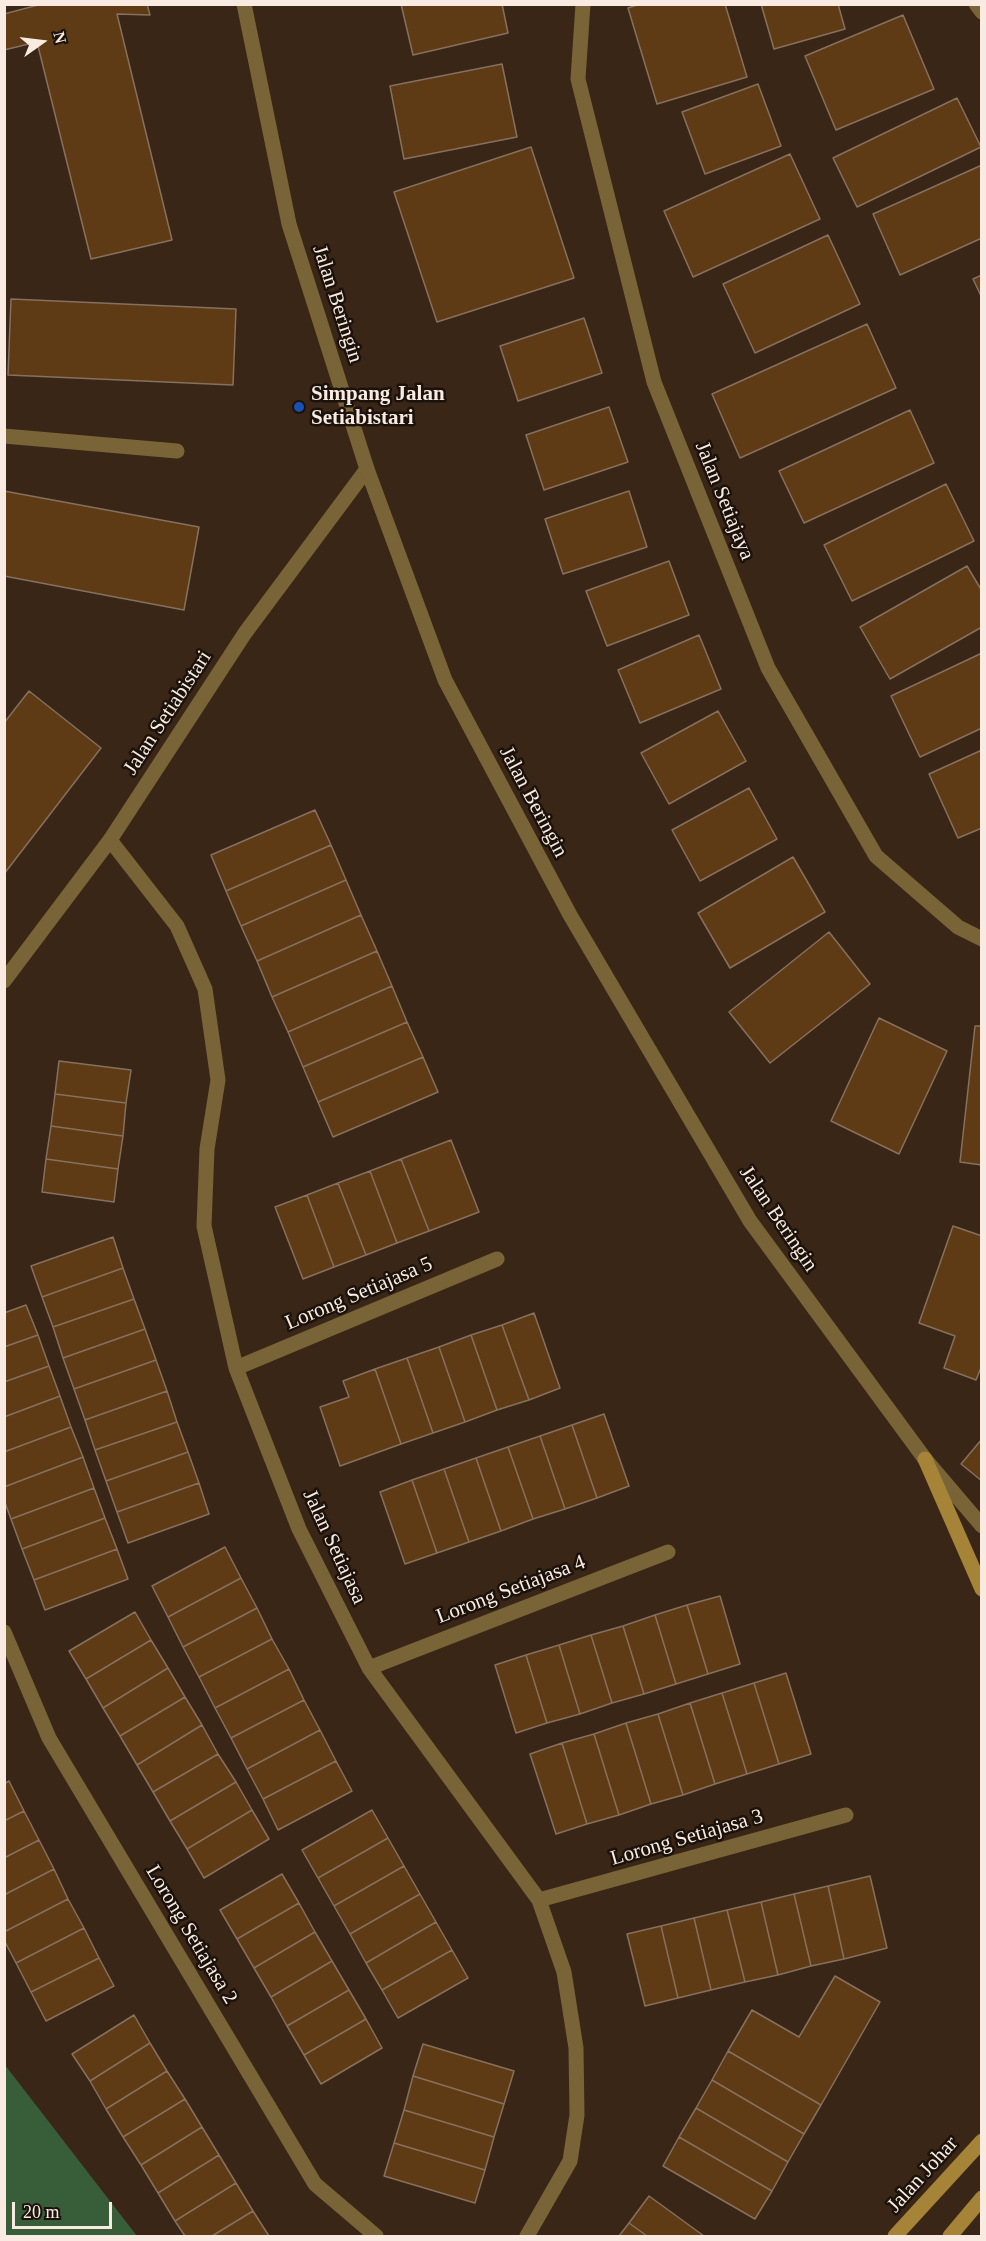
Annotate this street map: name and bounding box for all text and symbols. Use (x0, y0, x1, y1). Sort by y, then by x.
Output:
north arrow (12, 12, 72, 72)
text: N (50, 30, 70, 45)
street label: Jalan Beringin (306, 242, 368, 366)
place label: Simpang Jalan Setiabistari (311, 382, 445, 432)
marker: Simpang Jalan Setiabistari (292, 400, 306, 414)
street label: Jalan Setiajaya (689, 438, 759, 564)
street label: Jalan Setiabistari (119, 646, 217, 780)
street label: Jalan Beringin (493, 742, 573, 862)
street label: Jalan Beringin (733, 1161, 823, 1277)
street label: Lorong Setiajasa 5 (282, 1252, 436, 1336)
street label: Jalan Setiajasa (297, 1486, 371, 1608)
street label: Lorong Setiajasa 4 (433, 1550, 589, 1630)
street label: Lorong Setiajasa 3 (608, 1804, 766, 1872)
street label: Lorong Setiajasa 2 (140, 1861, 242, 2009)
street label: Jalan Johar (882, 2132, 964, 2218)
scale bar (15, 2190, 116, 2228)
text: 20 m (23, 2202, 60, 2222)

